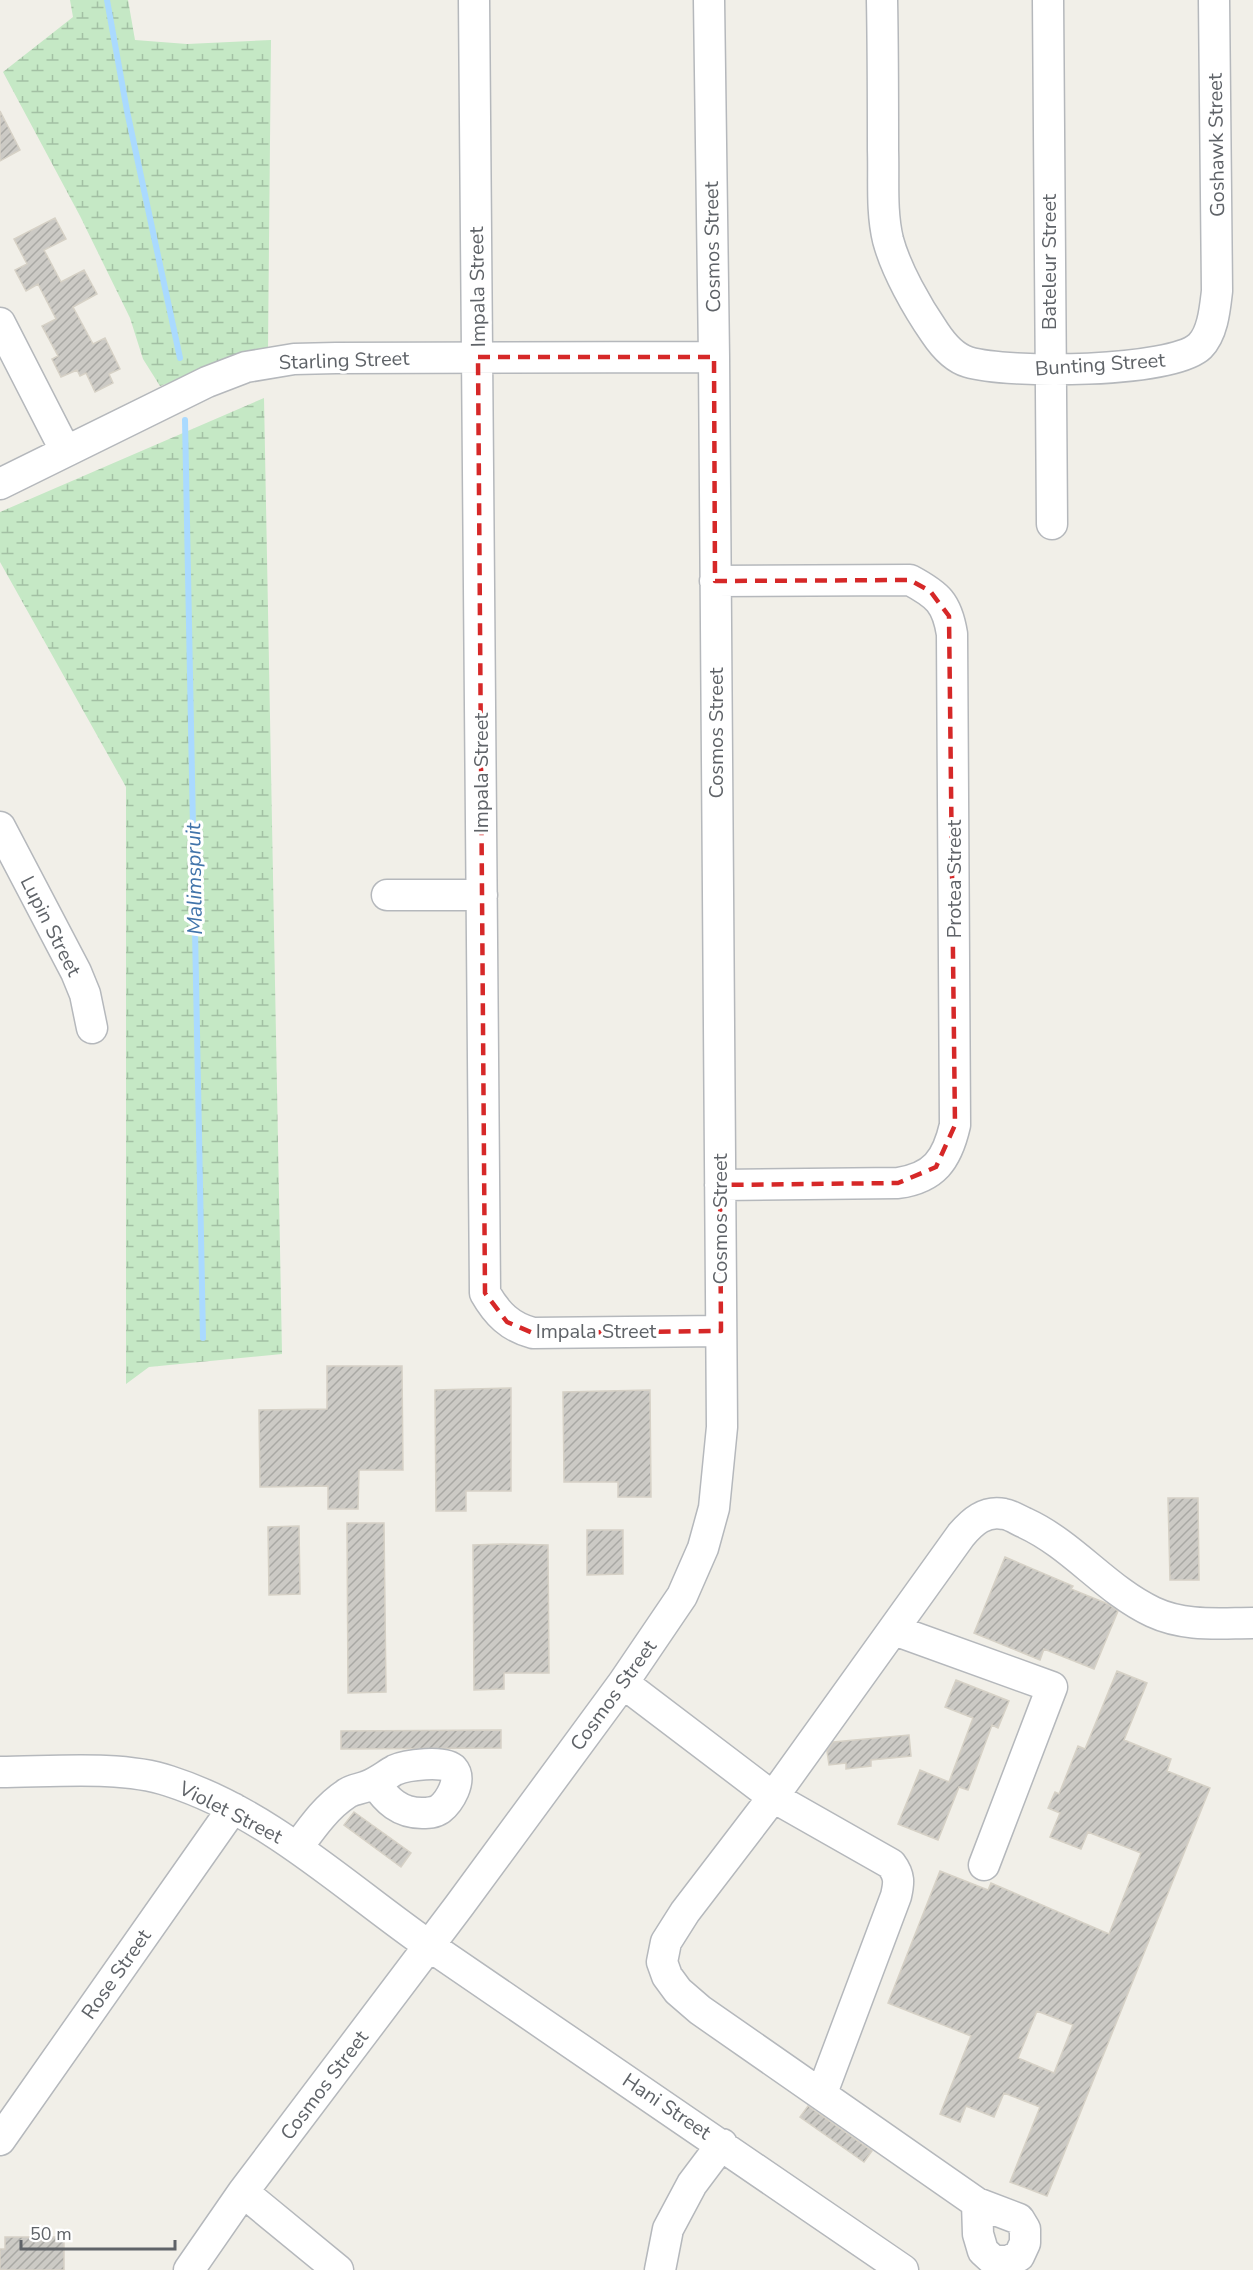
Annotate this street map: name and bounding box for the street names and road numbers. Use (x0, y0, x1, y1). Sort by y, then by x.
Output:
street label: Goshawk Street (1202, 72, 1231, 217)
street label: Cosmos Street (698, 180, 727, 313)
street label: Bateleur Street (1036, 193, 1063, 330)
street label: Impala Street (463, 225, 492, 348)
street label: Starling Street (278, 345, 411, 376)
street label: Bunting Street (1034, 346, 1167, 383)
street label: Cosmos Street (703, 666, 730, 799)
street label: Impala Street (468, 712, 495, 833)
street label: Protea Street (941, 819, 968, 938)
street label: Lupin Street (14, 871, 88, 982)
street label: Cosmos Street (707, 1152, 734, 1285)
street label: Impala Street (536, 1318, 657, 1345)
street label: Cosmos Street (564, 1634, 663, 1756)
street label: Violet Street (174, 1774, 288, 1851)
street label: Rose Street (75, 1923, 158, 2025)
street label: Cosmos Street (274, 2024, 375, 2146)
street label: Hani Street (617, 2067, 717, 2147)

